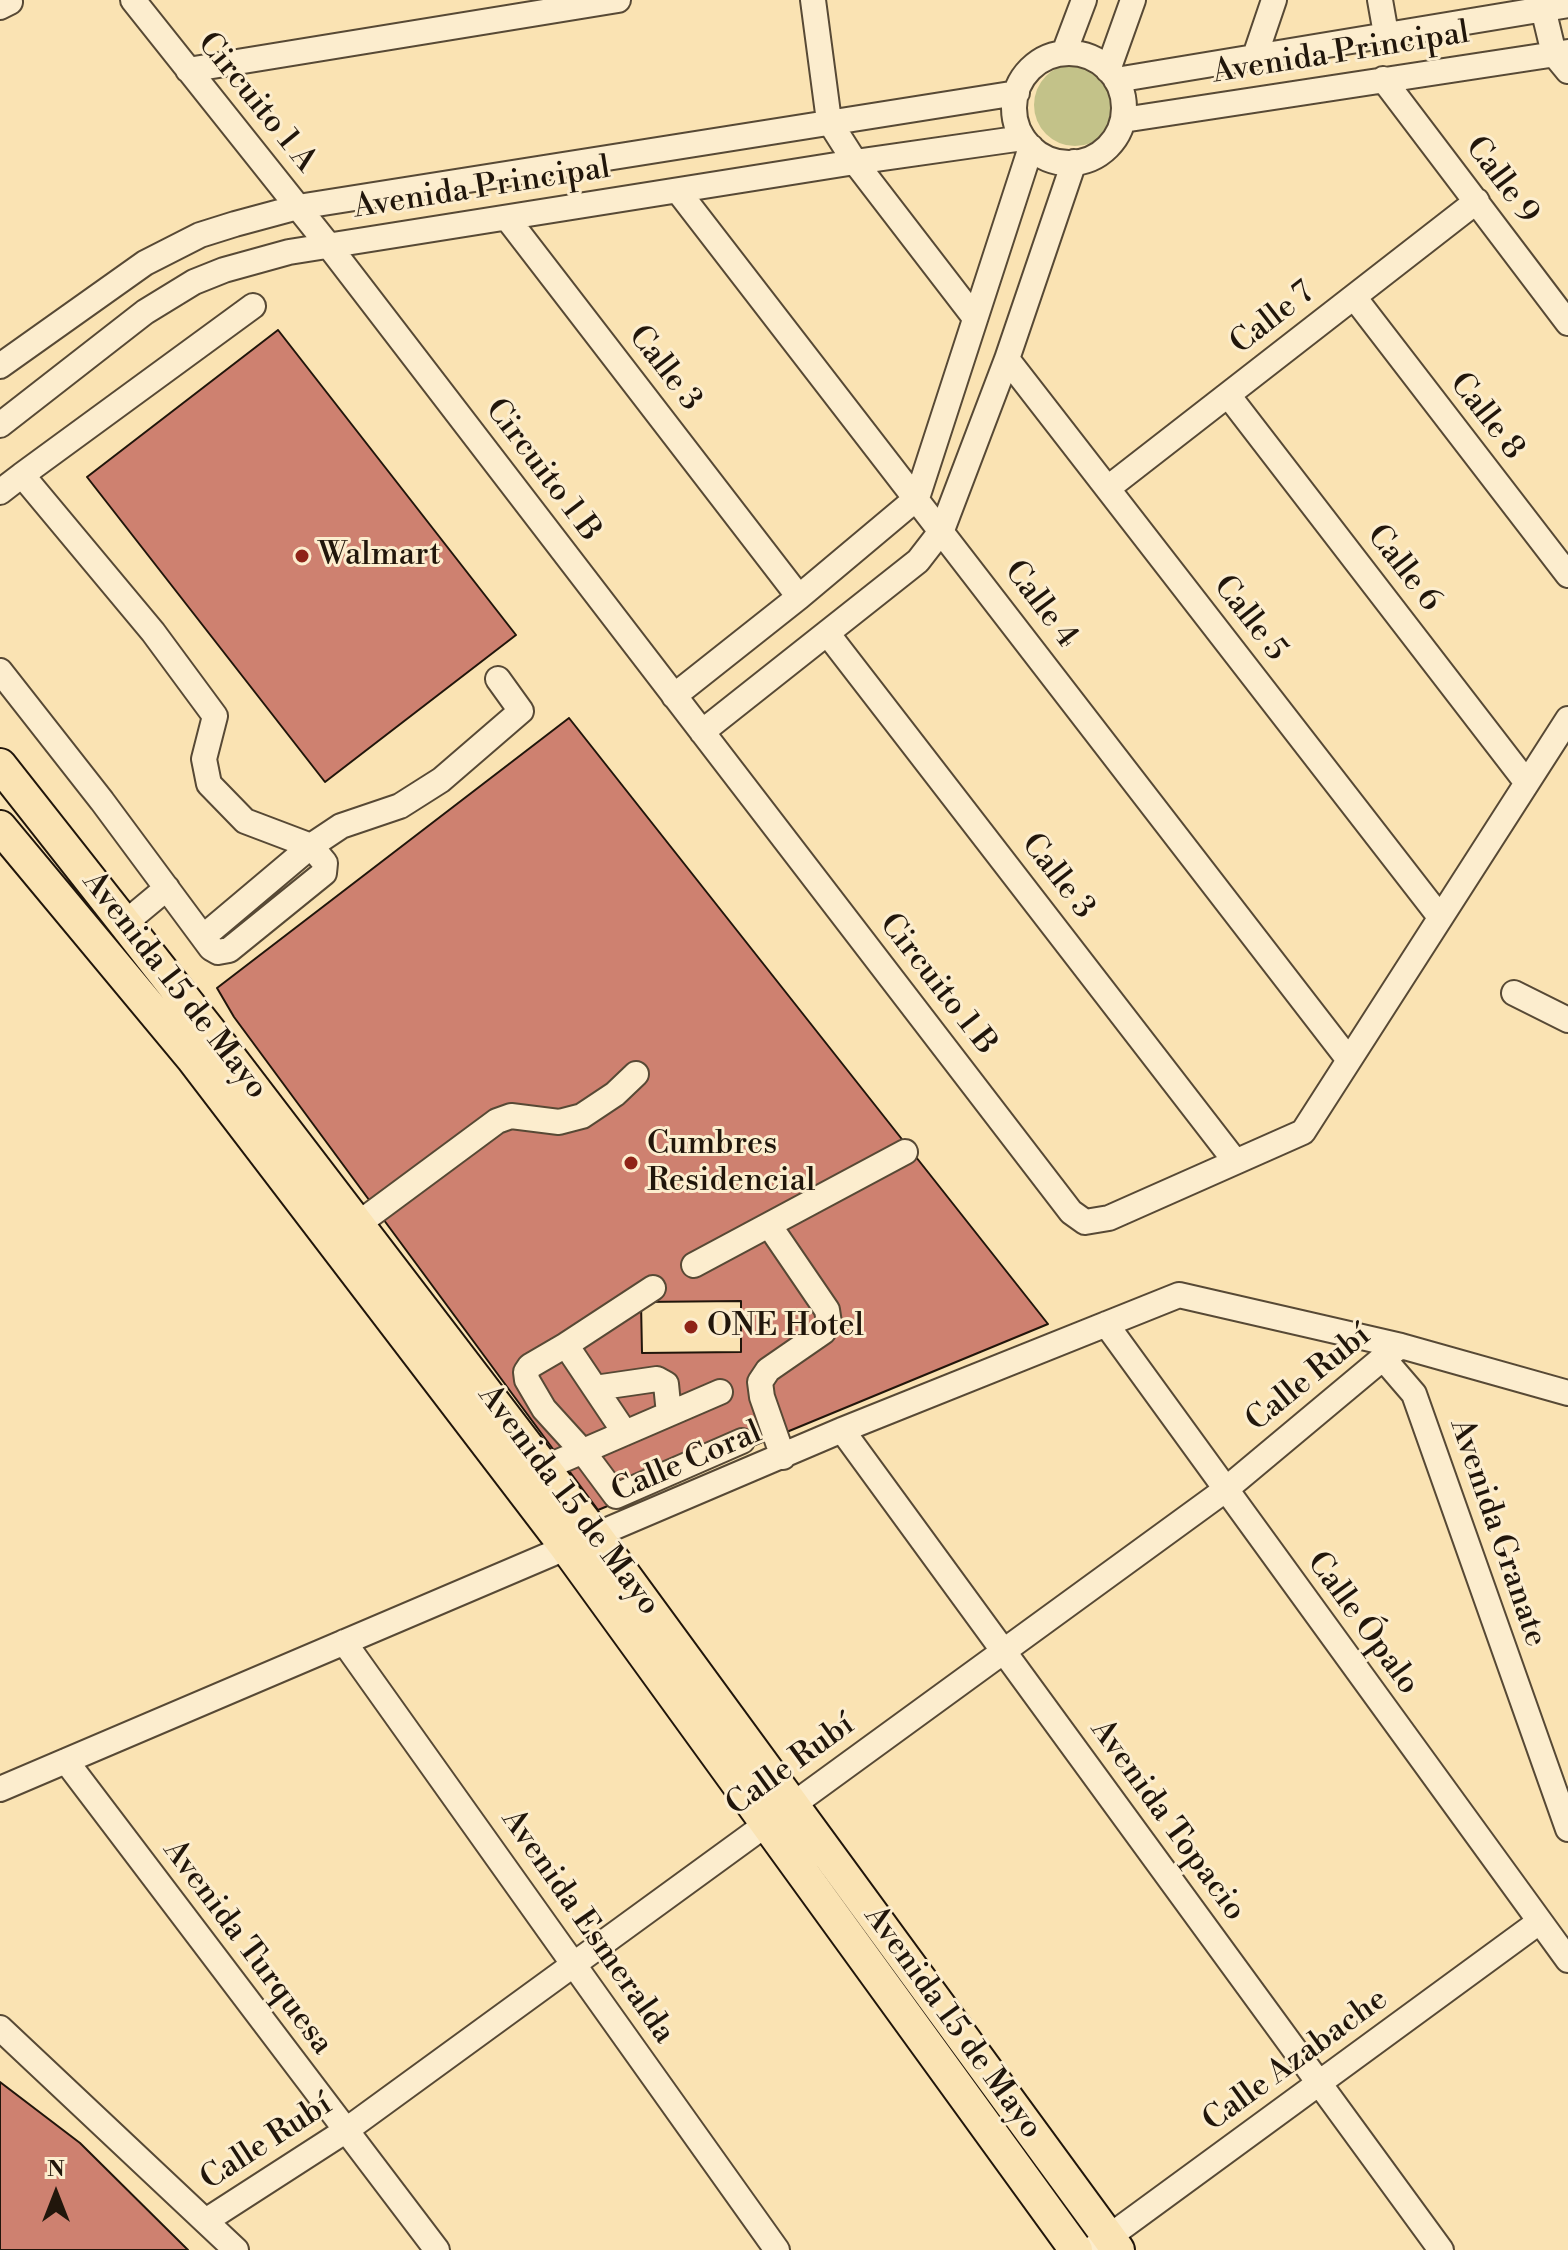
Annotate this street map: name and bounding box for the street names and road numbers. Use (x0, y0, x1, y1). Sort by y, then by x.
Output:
street label: Avenida Principal (1210, 15, 1472, 93)
street label: Circuito 1 A (188, 25, 324, 181)
street label: Calle 9 (1456, 130, 1546, 232)
street label: Avenida Principal (351, 150, 613, 228)
street label: Calle 7 (1223, 274, 1323, 364)
street label: Calle 3 (619, 319, 709, 419)
street label: Calle 8 (1440, 366, 1532, 468)
street label: Circuito 1 B (476, 392, 608, 550)
street label: Calle 6 (1357, 518, 1449, 620)
street label: Calle 4 (995, 554, 1085, 656)
street label: Calle 5 (1204, 569, 1294, 669)
street label: Calle 3 (1012, 827, 1102, 927)
street label: Avenida 15 de Mayo (73, 864, 275, 1108)
street label: Circuito 1 B (870, 907, 1004, 1063)
street label: Calle Rubí (1239, 1317, 1379, 1441)
street label: Avenida 15 de Mayo (469, 1378, 667, 1624)
street label: Calle Coral (606, 1414, 768, 1512)
street label: Avenida Granate (1440, 1414, 1554, 1652)
street label: Calle Ópalo (1297, 1545, 1427, 1703)
street label: Calle Rubí (719, 1707, 863, 1825)
street label: Avenida Topacio (1081, 1713, 1253, 1929)
street label: Avenida Esmeralda (492, 1803, 682, 2051)
street label: Avenida Turquesa (154, 1833, 340, 2063)
street label: Avenida 15 de Mayo (855, 1899, 1049, 2147)
street label: Calle Azabache (1196, 1981, 1396, 2141)
street label: Calle Rubí (194, 2086, 340, 2200)

